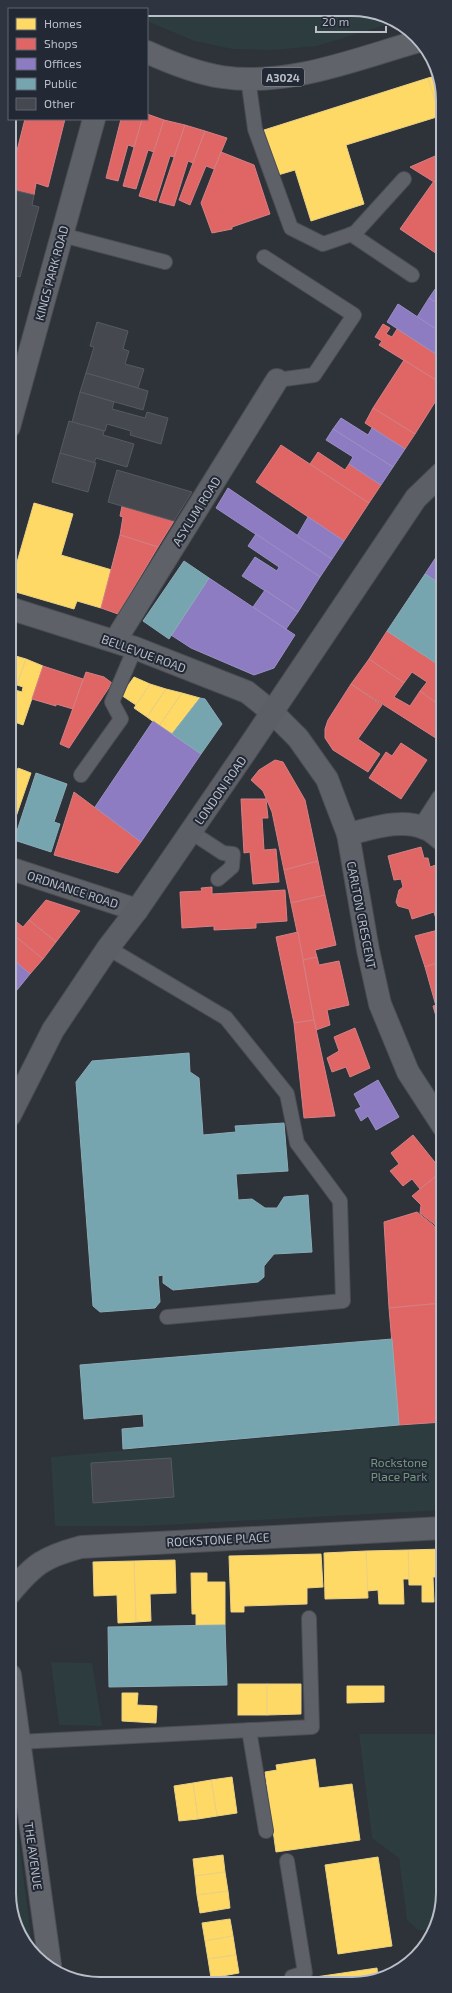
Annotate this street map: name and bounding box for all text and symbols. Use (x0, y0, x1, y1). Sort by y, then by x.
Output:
legend (8, 8, 148, 120)
scale bar (316, 8, 386, 34)
text: 20 m (322, 14, 349, 28)
text: Homes (44, 16, 82, 30)
text: Shops (44, 36, 78, 50)
text: Offices (44, 56, 81, 70)
road number: A3024 (262, 68, 304, 86)
text: Public (44, 76, 77, 90)
text: Other (44, 96, 75, 110)
street label: KINGS PARK ROAD (32, 224, 70, 322)
street label: ASYLUM ROAD (169, 474, 223, 548)
street label: BELLEVUE ROAD (100, 631, 188, 675)
street label: LONDON ROAD (191, 753, 249, 827)
street label: CARLTON CRESCENT (345, 860, 379, 970)
street label: ORDNANCE ROAD (26, 868, 120, 910)
park label: Rockstone Place Park (370, 1455, 428, 1483)
street label: ROCKSTONE PLACE (166, 1529, 270, 1549)
street label: THE AVENUE (22, 1821, 46, 1891)

